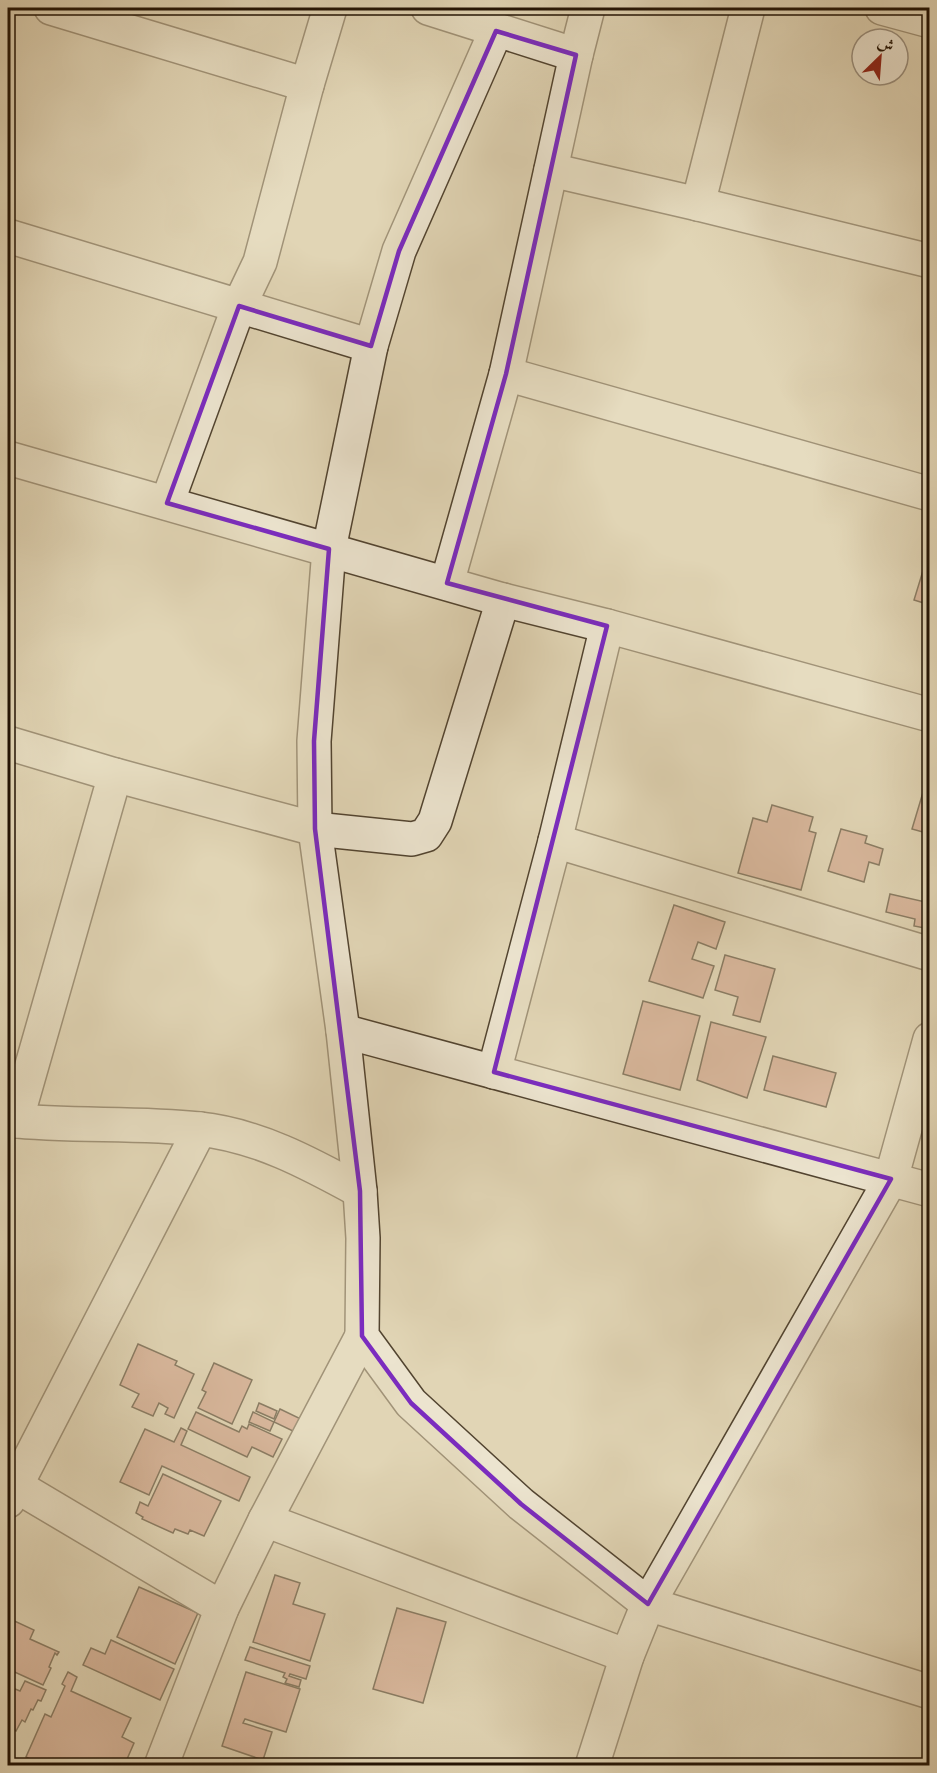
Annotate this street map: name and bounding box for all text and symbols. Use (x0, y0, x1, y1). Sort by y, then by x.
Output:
north arrow (850, 27, 910, 87)
text: ش (874, 33, 897, 58)

